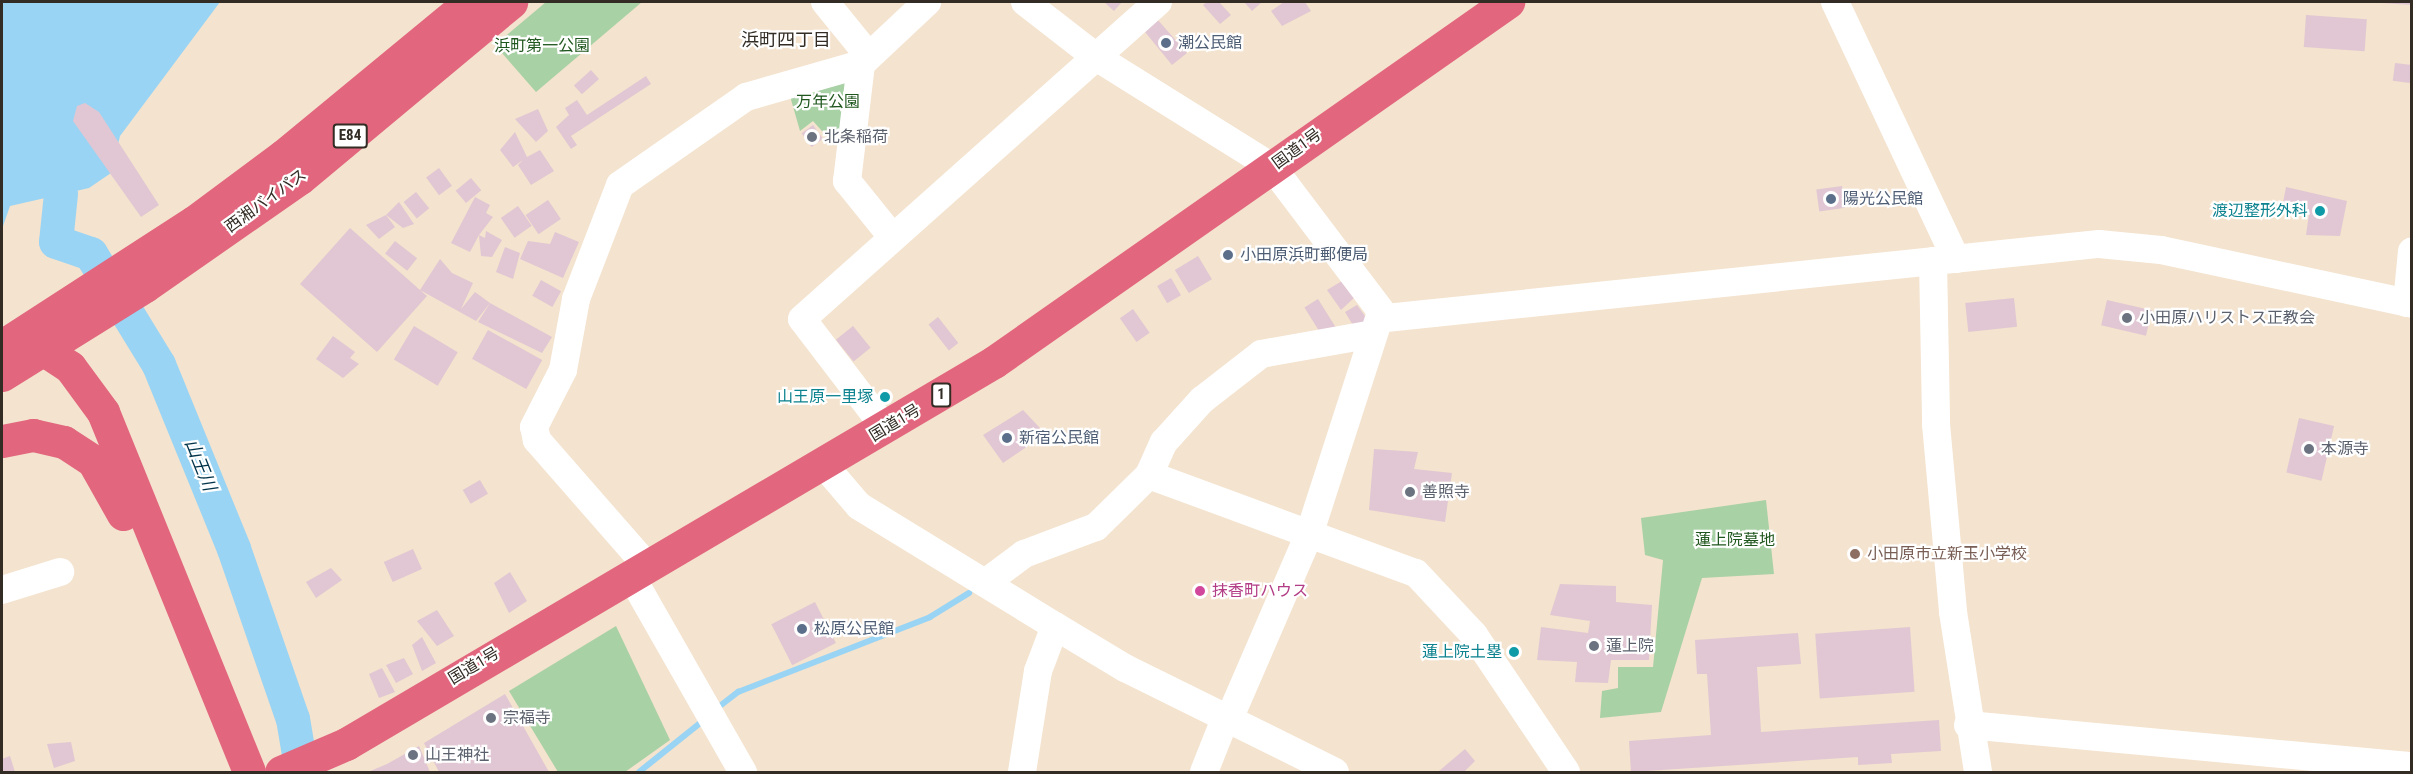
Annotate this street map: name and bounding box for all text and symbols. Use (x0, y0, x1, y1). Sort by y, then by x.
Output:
district label: 浜町四丁目 (741, 29, 831, 51)
place label: 潮公民館 (1178, 33, 1242, 53)
park label: 浜町第一公園 (494, 36, 590, 56)
marker: 潮公民館 (1159, 36, 1173, 50)
park label: 万年公園 (796, 92, 860, 112)
road number: E84 (332, 124, 368, 148)
street label: 国道1号 (1269, 125, 1325, 173)
place label: 北条稲荷 (824, 127, 888, 147)
marker: 北条稲荷 (805, 130, 819, 144)
street label: 西湘バイパス (222, 165, 310, 237)
place label: 陽光公民館 (1843, 189, 1923, 209)
marker: 陽光公民館 (1824, 192, 1838, 206)
place label: 渡辺整形外科 (2212, 201, 2308, 221)
marker: 渡辺整形外科 (2313, 204, 2327, 218)
place label: 小田原浜町郵便局 (1240, 245, 1368, 265)
marker: 小田原浜町郵便局 (1221, 248, 1235, 262)
place label: 小田原ハリストス正教会 (2139, 308, 2315, 328)
marker: 小田原ハリストス正教会 (2120, 311, 2134, 325)
road number: 1 (930, 383, 952, 407)
place label: 山王原一里塚 (777, 387, 873, 407)
marker: 山王原一里塚 (878, 390, 892, 404)
street label: 国道1号 (866, 400, 924, 446)
place label: 新宿公民館 (1019, 428, 1099, 448)
marker: 新宿公民館 (1000, 431, 1014, 445)
water label: 山王川 (180, 436, 220, 494)
place label: 本源寺 (2321, 439, 2369, 459)
marker: 本源寺 (2302, 442, 2316, 456)
place label: 善照寺 (1422, 482, 1470, 502)
marker: 善照寺 (1403, 485, 1417, 499)
park label: 蓮上院墓地 (1695, 530, 1775, 550)
place label: 小田原市立新玉小学校 (1867, 544, 2027, 564)
marker: 小田原市立新玉小学校 (1848, 547, 1862, 561)
place label: 抹香町ハウス (1212, 581, 1308, 601)
marker: 抹香町ハウス (1193, 584, 1207, 598)
place label: 松原公民館 (814, 619, 894, 639)
marker: 松原公民館 (795, 622, 809, 636)
place label: 蓮上院 (1606, 636, 1654, 656)
marker: 蓮上院 (1587, 639, 1601, 653)
place label: 蓮上院土塁 (1422, 642, 1502, 662)
street label: 国道1号 (445, 643, 503, 689)
marker: 蓮上院土塁 (1507, 645, 1521, 659)
place label: 宗福寺 (503, 708, 551, 728)
marker: 宗福寺 (484, 711, 498, 725)
place label: 山王神社 (425, 745, 489, 765)
marker: 山王神社 (406, 748, 420, 762)

